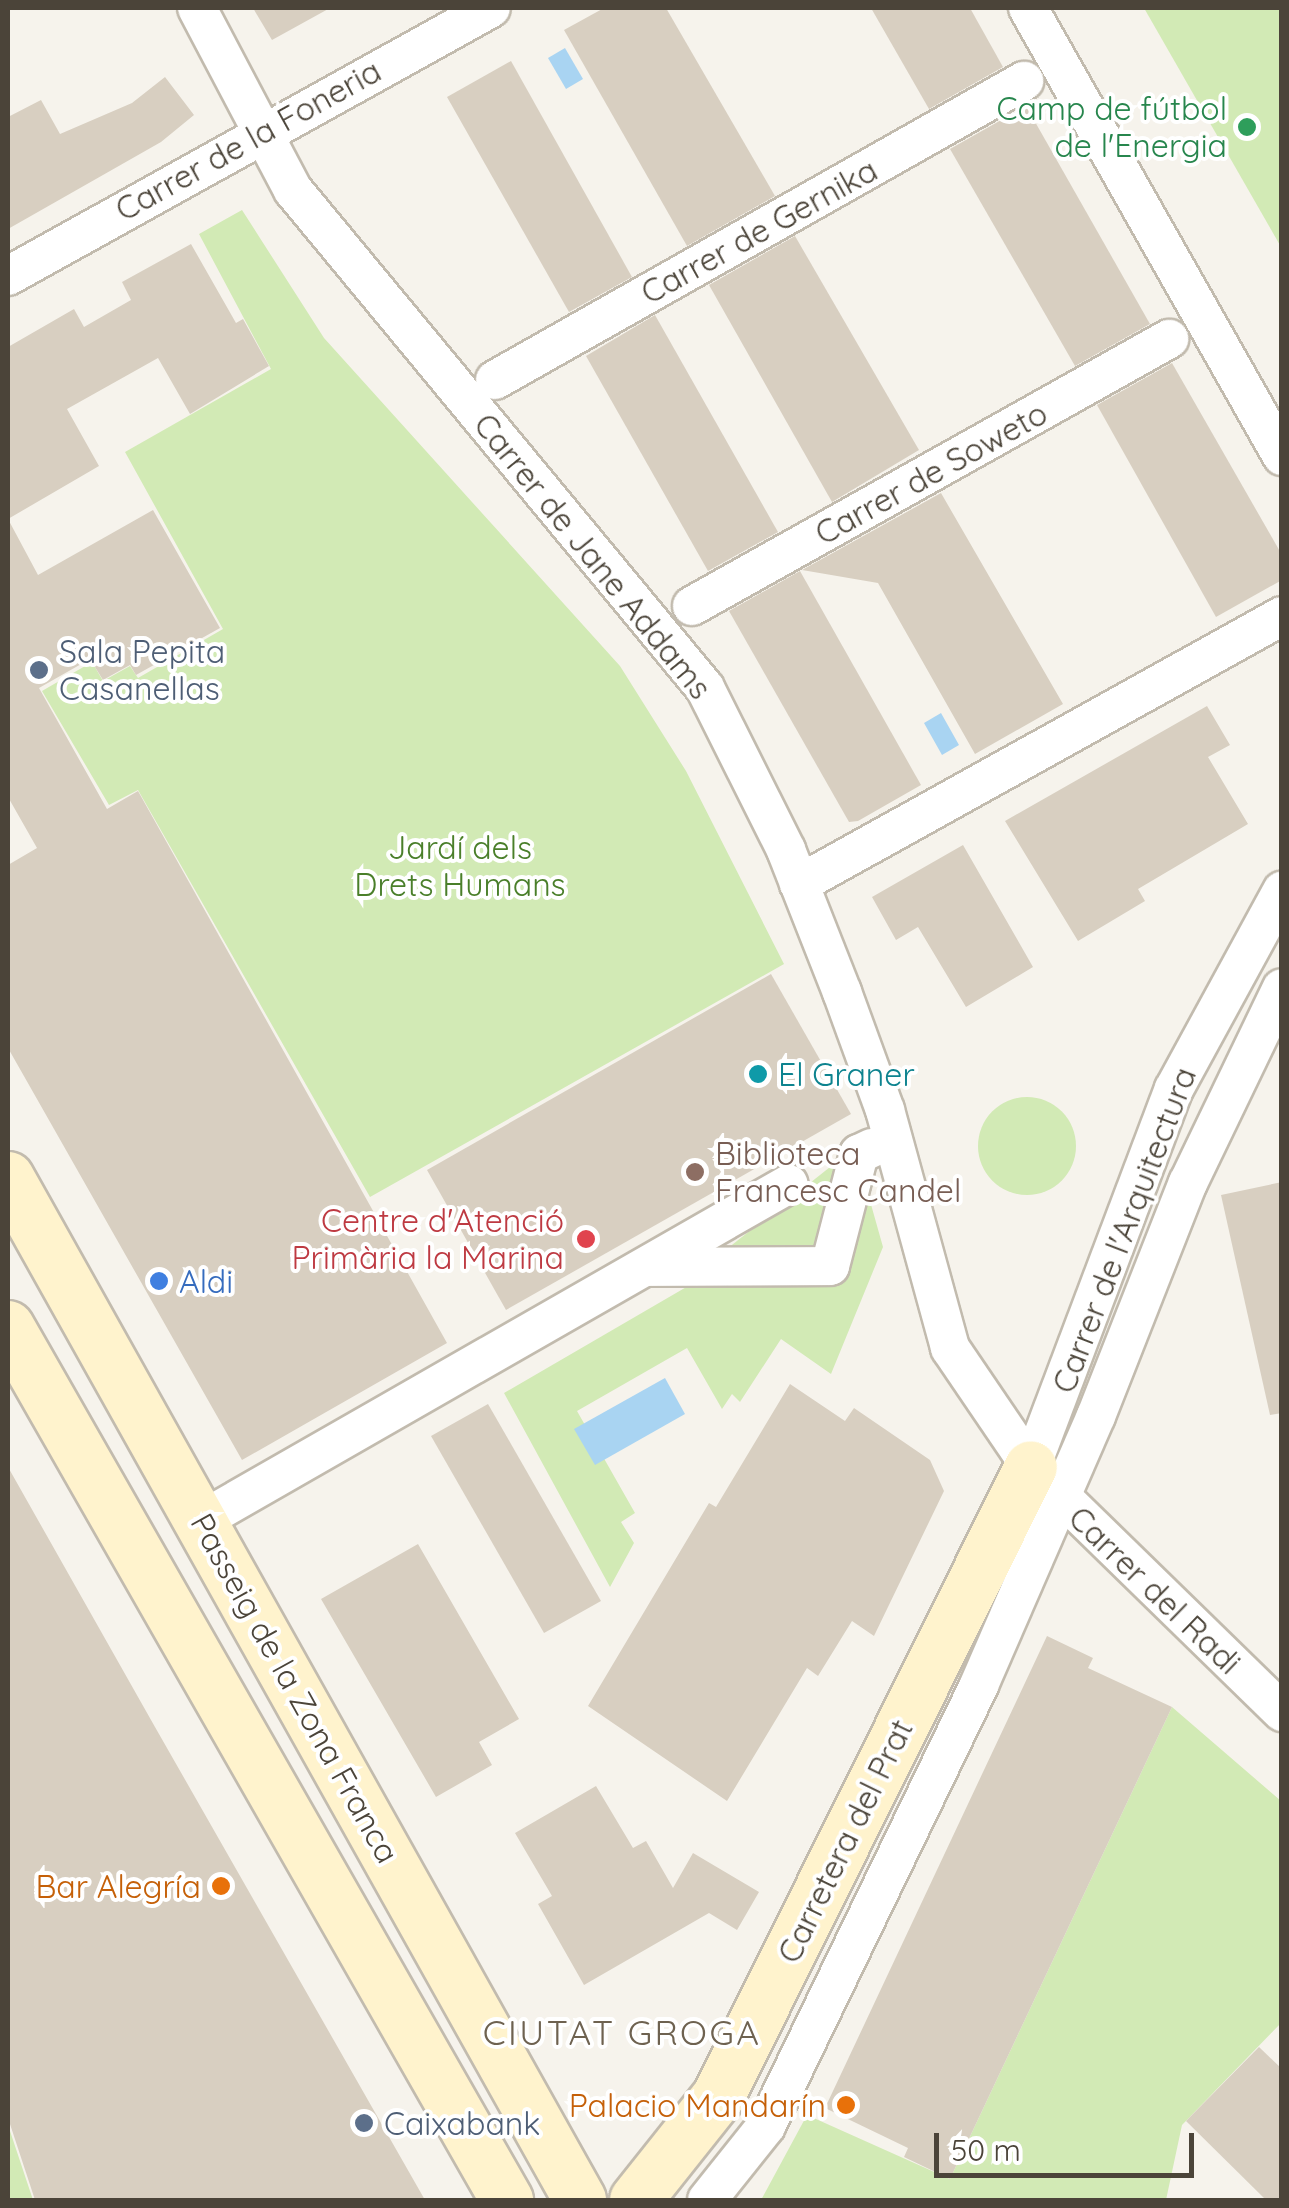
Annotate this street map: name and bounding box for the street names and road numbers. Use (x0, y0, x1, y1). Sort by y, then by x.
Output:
street label: Carrer de la Foneria (109, 51, 387, 229)
street label: Carrer de Gernika (634, 150, 884, 312)
street label: Carrer de Soweto (808, 393, 1054, 553)
street label: Carrer de Jane Addams (466, 406, 720, 706)
street label: Carrer de l'Arquitectura (1044, 1062, 1204, 1398)
street label: Carrer del Radi (1061, 1498, 1249, 1682)
street label: Passeig de la Zona Franca (183, 1507, 407, 1869)
street label: Carretera del Prat (769, 1713, 921, 1969)

